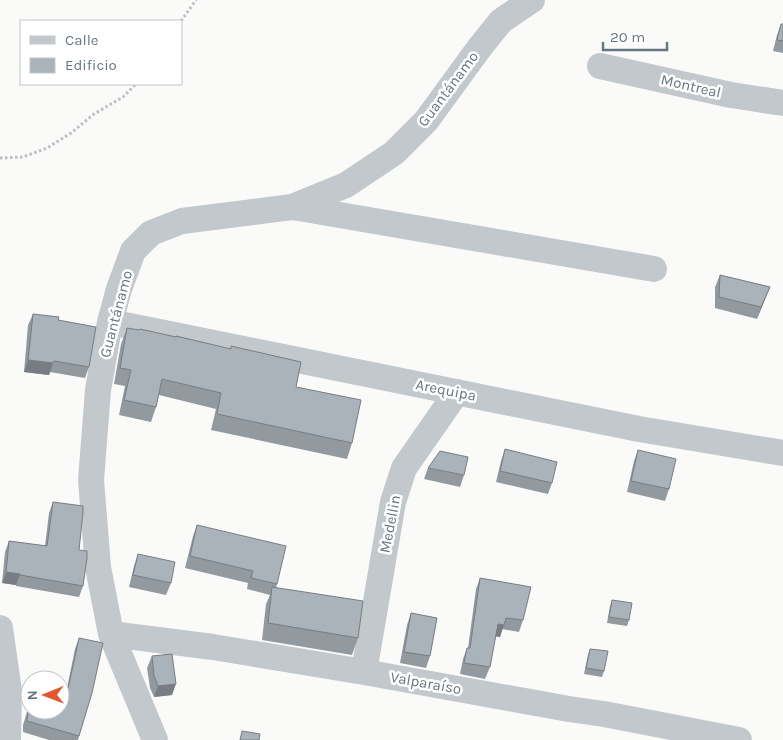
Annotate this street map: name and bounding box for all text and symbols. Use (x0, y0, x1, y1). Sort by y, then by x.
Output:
legend (20, 20, 182, 85)
scale bar (603, 20, 667, 52)
text: 20 m (610, 28, 645, 46)
text: Calle (65, 31, 99, 49)
street label: Guantánamo (414, 48, 482, 130)
text: Edificio (65, 56, 117, 74)
street label: Montreal (659, 70, 723, 102)
street label: Guantánamo (96, 268, 136, 360)
street label: Arequipa (414, 375, 478, 405)
street label: Medellin (376, 493, 404, 555)
street label: Valparaíso (389, 668, 463, 698)
north arrow (20, 670, 70, 720)
text: N (24, 690, 41, 700)

